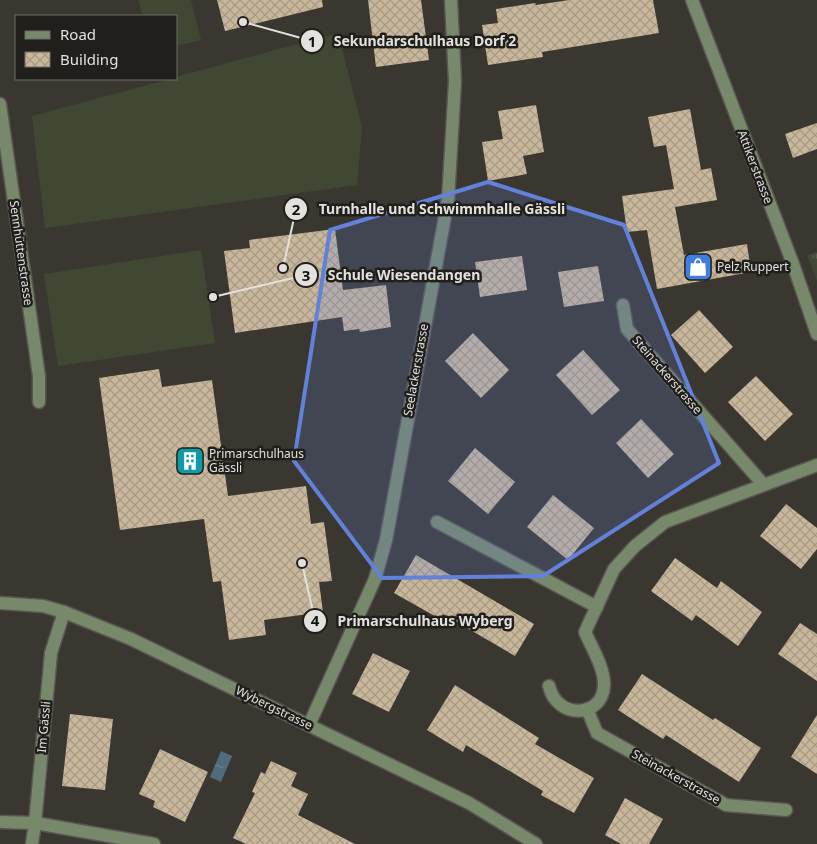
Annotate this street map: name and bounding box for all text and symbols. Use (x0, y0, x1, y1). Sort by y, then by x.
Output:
legend (15, 15, 178, 80)
text: Road (60, 24, 96, 44)
callout: Sekundarschulhaus Dorf 2 (299, 27, 527, 56)
text: 1 (308, 31, 316, 51)
text: Sekundarschulhaus Dorf 2 (334, 31, 516, 50)
text: Building (60, 49, 118, 69)
street label: Attikerstrasse (734, 128, 777, 206)
callout: Turnhalle und Schwimmhalle Gässli (284, 195, 576, 224)
street label: Sennhüttenstrasse (6, 199, 37, 307)
text: 2 (292, 199, 301, 219)
text: Turnhalle und Schwimmhalle Gässli (319, 199, 565, 218)
shop icon: Pelz Ruppert (683, 252, 713, 282)
place label: Pelz Ruppert (717, 258, 789, 275)
callout: Schule Wiesendangen (293, 261, 491, 290)
text: 3 (302, 265, 310, 285)
text: Schule Wiesendangen (328, 265, 480, 284)
street label: Seelackerstrasse (399, 322, 432, 417)
street label: Steinackerstrasse (629, 332, 706, 418)
place label: Primarschulhaus Gässli (209, 445, 304, 476)
building icon: Primarschulhaus Gässli (175, 446, 205, 476)
callout: Primarschulhaus Wyberg (303, 606, 523, 635)
text: 4 (311, 610, 320, 630)
text: Primarschulhaus Wyberg (337, 611, 513, 630)
street label: Wybergstrasse (233, 682, 316, 734)
street label: Im Gässli (33, 701, 54, 753)
street label: Steinackerstrasse (629, 745, 724, 808)

